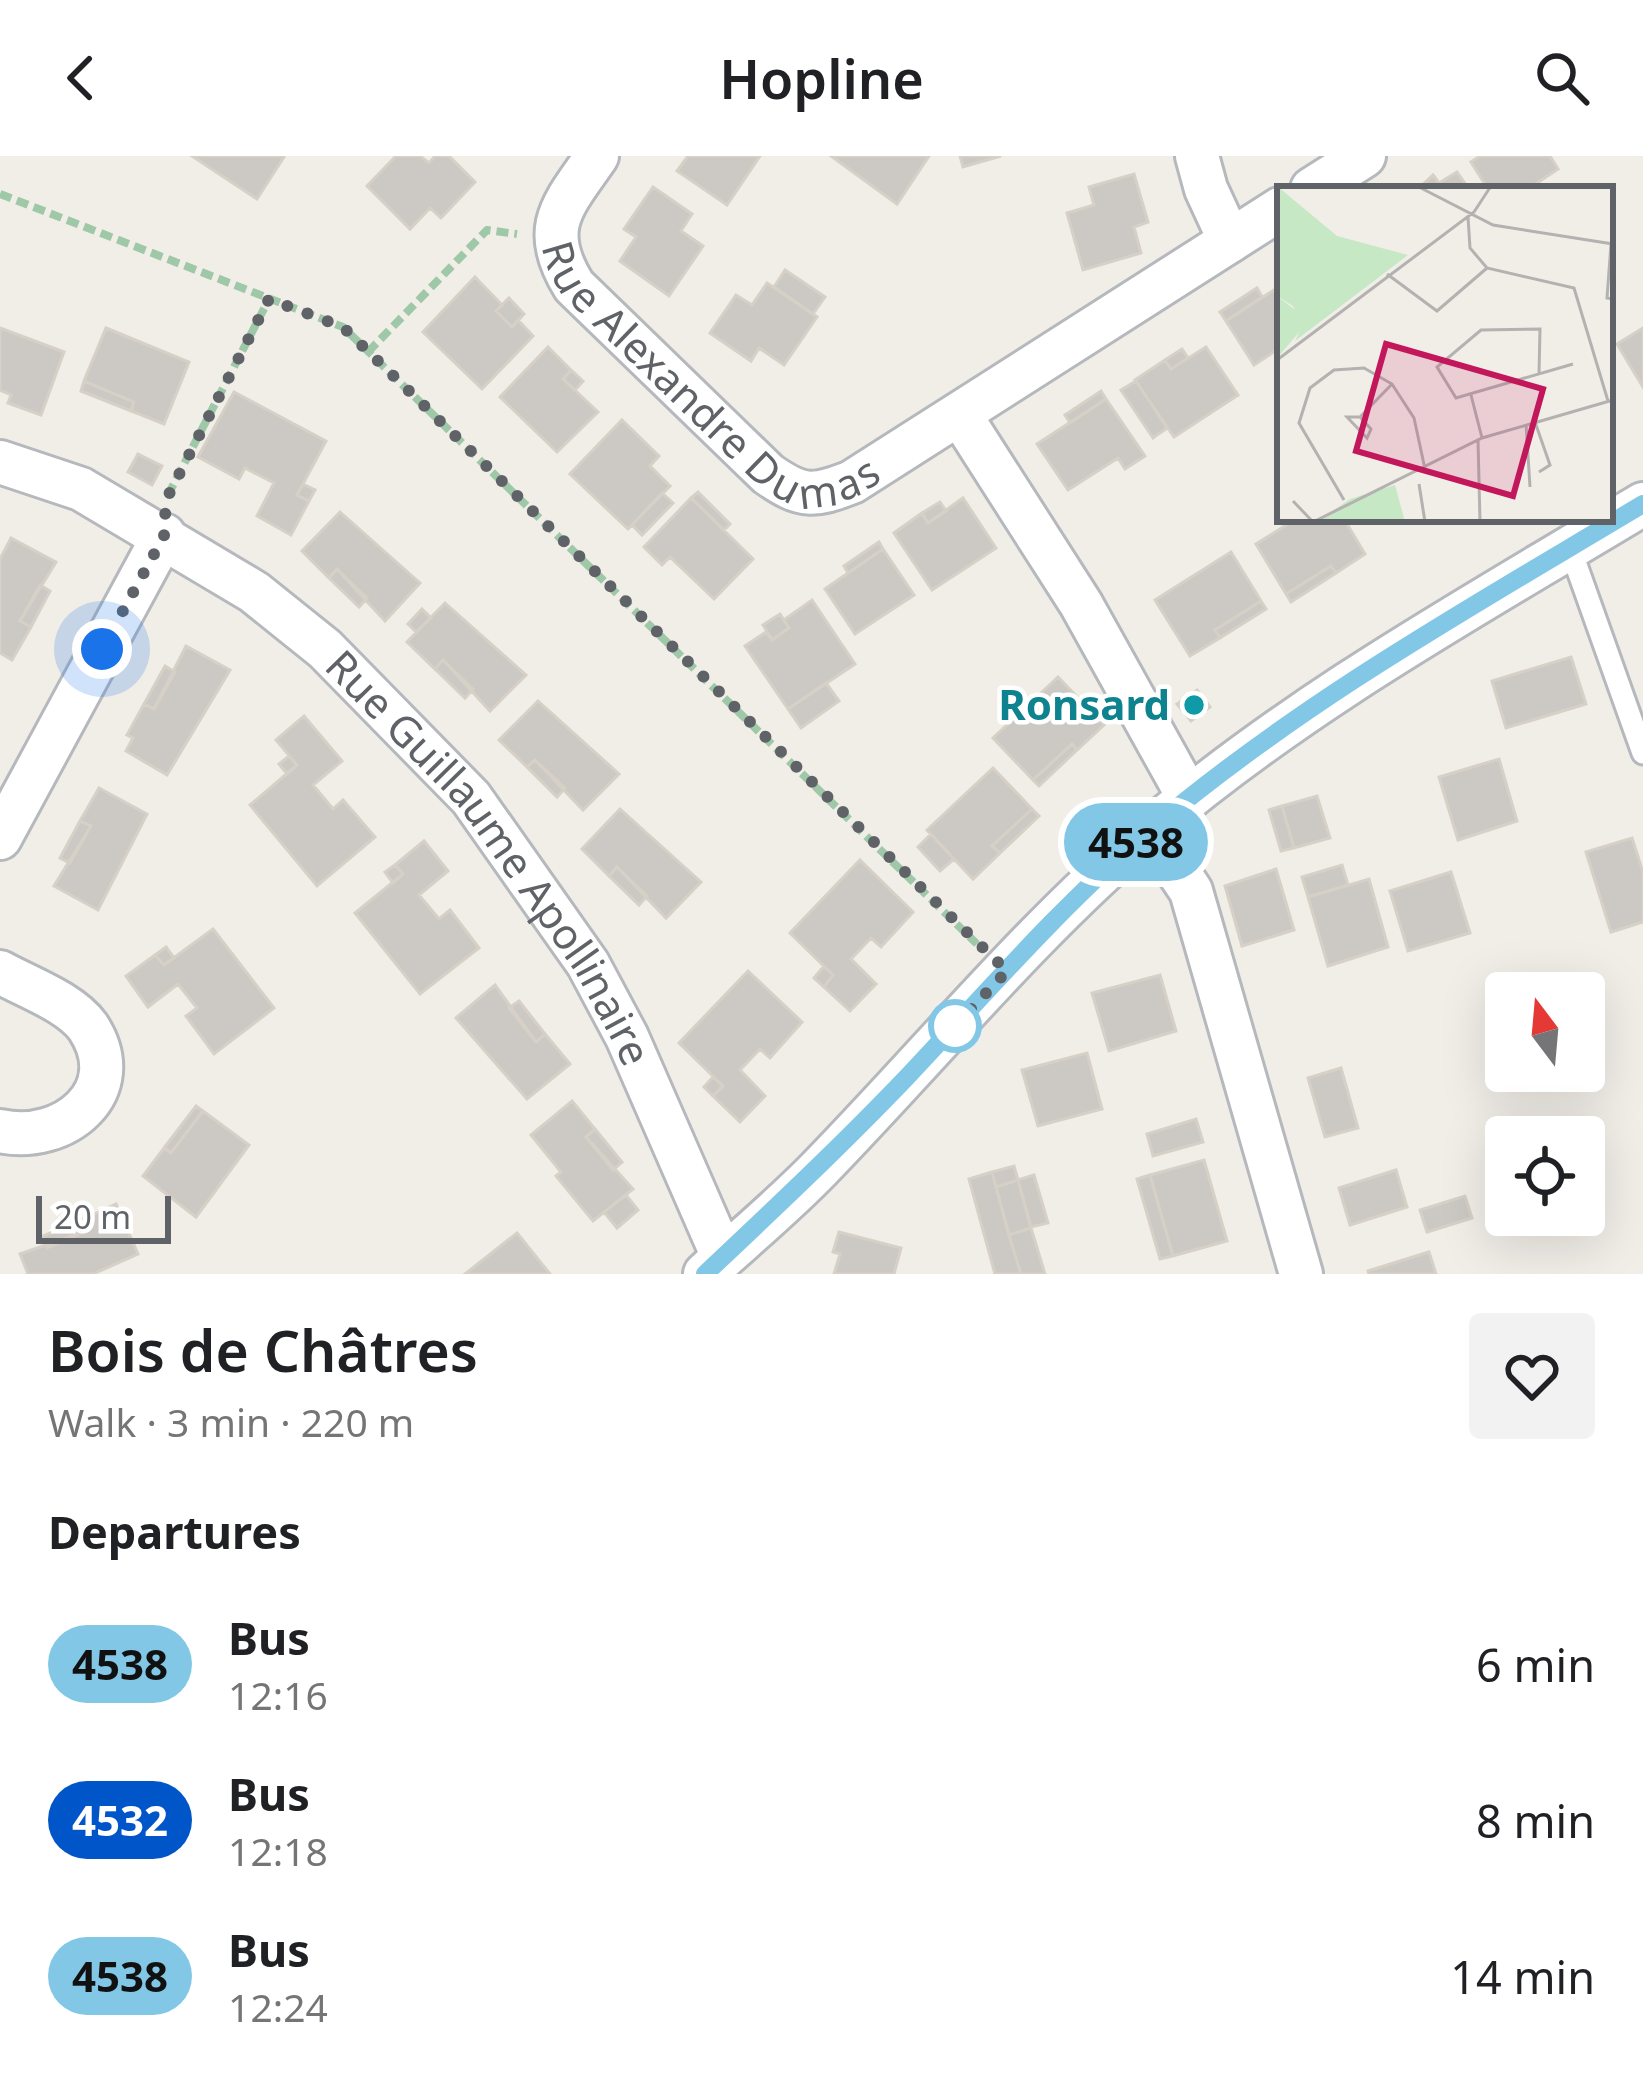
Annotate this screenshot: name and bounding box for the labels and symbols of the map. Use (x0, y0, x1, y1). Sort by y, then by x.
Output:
inset map (1277, 186, 1613, 522)
street label: Rue Alexandre Dumas (530, 234, 890, 522)
your location (72, 619, 132, 679)
street label: Rue Guillaume Apollinaire (314, 637, 666, 1073)
place label: Ronsard (998, 675, 1170, 732)
marker: Ronsard (1181, 692, 1207, 718)
line badge: 4538 (1052, 803, 1220, 881)
north arrow (1485, 972, 1605, 1092)
unlabelled marker (930, 1001, 980, 1051)
scale bar (36, 1190, 171, 1243)

